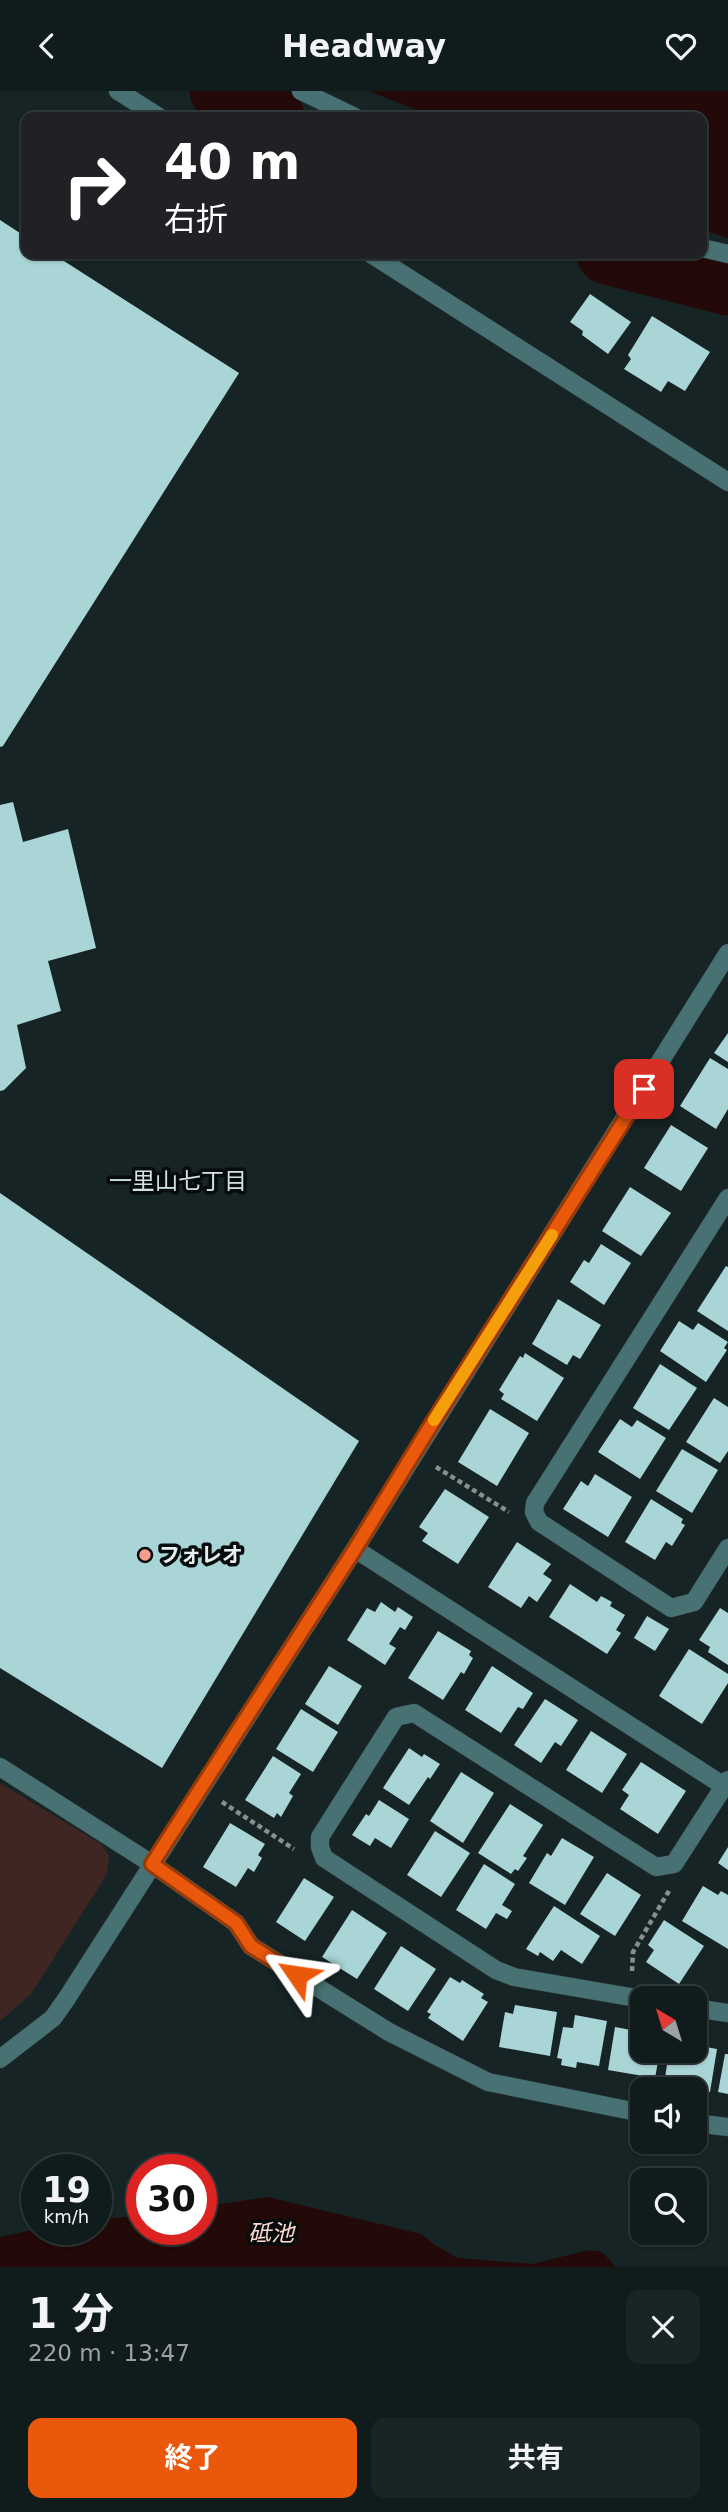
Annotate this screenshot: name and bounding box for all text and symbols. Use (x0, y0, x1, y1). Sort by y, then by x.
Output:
icon: back (28, 27, 66, 65)
text: Headway (282, 27, 446, 65)
icon: heart (662, 27, 700, 65)
text: 40 m (164, 134, 300, 191)
icon: right (49, 140, 140, 231)
text: 右折 (164, 200, 228, 238)
pin (614, 1059, 674, 1119)
icon: arrive (625, 1070, 663, 1108)
district label: 一里山七丁目 (109, 1168, 247, 1194)
place label: フォレオ (159, 1543, 243, 1567)
marker: フォレオ (137, 1547, 153, 1563)
position arrow (260, 1938, 334, 2012)
north arrow (630, 1986, 707, 2063)
map controls (630, 1986, 707, 2245)
button: sound (630, 2077, 707, 2154)
speed limit sign: 30 (126, 2154, 217, 2245)
button: search (630, 2168, 707, 2245)
text: 19 (42, 2170, 91, 2210)
text: km/h (44, 2206, 89, 2227)
water label: 砥池 (248, 2220, 296, 2246)
text: 1 分 (28, 2289, 114, 2338)
button: close (626, 2290, 700, 2364)
text: 220 m · 13:47 (28, 2340, 190, 2366)
button: 終了 (28, 2418, 357, 2498)
button: 共有 (371, 2418, 700, 2498)

